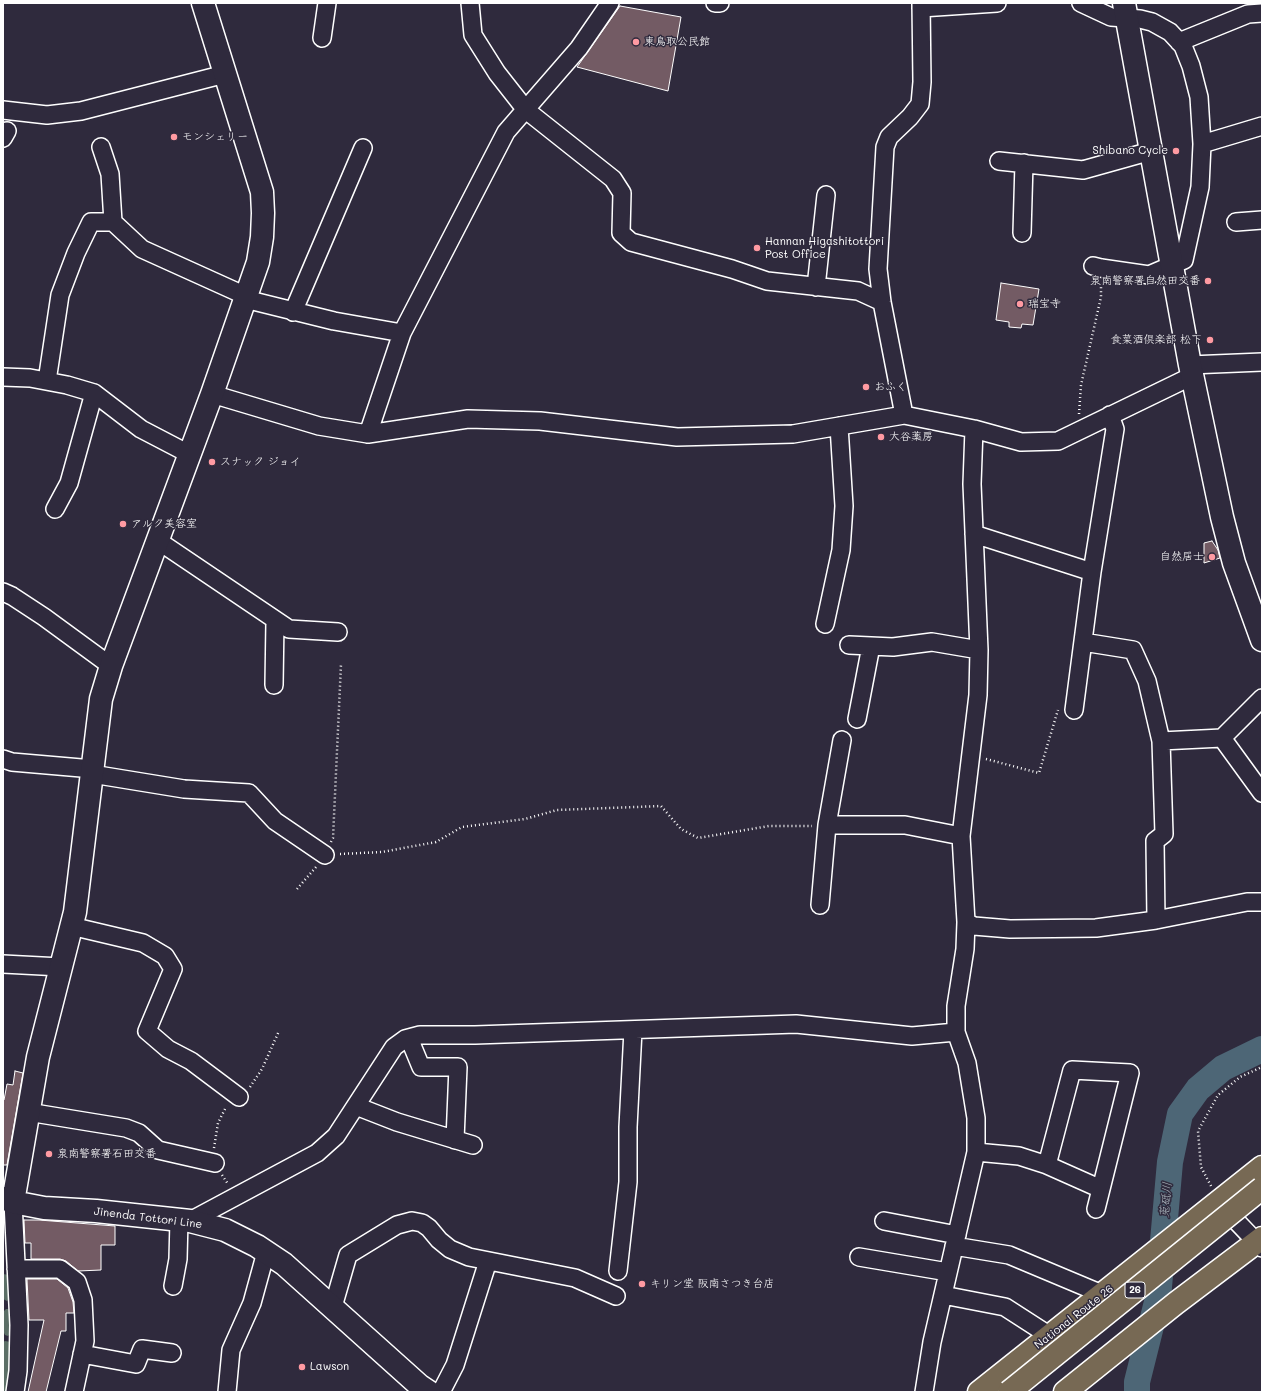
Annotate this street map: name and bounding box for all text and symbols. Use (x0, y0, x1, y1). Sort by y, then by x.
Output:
place label: 東鳥取公民館 (644, 35, 710, 49)
marker: 東鳥取公民館 (631, 37, 641, 47)
place label: モンシェリー (182, 130, 248, 144)
marker: モンシェリー (169, 132, 179, 142)
place label: Shibano Cycle (1093, 144, 1168, 158)
marker: Shibano Cycle (1171, 146, 1181, 156)
place label: Hannan Higashitottori Post Office (765, 235, 884, 261)
marker: Hannan Higashitottori Post Office (752, 243, 762, 253)
place label: 泉南警察署自然田交番 (1090, 274, 1200, 288)
marker: 泉南警察署自然田交番 (1203, 276, 1213, 286)
place label: 瑞宝寺 (1028, 297, 1061, 311)
marker: 瑞宝寺 (1015, 299, 1025, 309)
place label: 食菜酒倶楽部 松下 (1110, 333, 1202, 347)
marker: 食菜酒倶楽部 松下 (1205, 335, 1215, 345)
place label: おふく (874, 380, 907, 394)
marker: おふく (861, 382, 871, 392)
place label: 大谷薬房 (889, 430, 933, 444)
marker: 大谷薬房 (876, 432, 886, 442)
place label: スナック ジョイ (220, 455, 301, 469)
marker: スナック ジョイ (207, 457, 217, 467)
place label: アルク美容室 (131, 517, 197, 531)
marker: アルク美容室 (118, 519, 128, 529)
place label: 自然居士 (1160, 550, 1204, 564)
marker: 自然居士 (1207, 552, 1217, 562)
place label: 泉南警察署石田交番 (57, 1147, 156, 1161)
marker: 泉南警察署石田交番 (44, 1149, 54, 1159)
water label: 莵砥川 (1157, 1181, 1175, 1219)
street label: Jinenda Tottori Line (93, 1205, 203, 1231)
place label: キリン堂 阪南さつき台店 (650, 1277, 775, 1291)
marker: キリン堂 阪南さつき台店 (637, 1279, 647, 1289)
street label: National Route 26 (1032, 1282, 1116, 1352)
road number: 26 (1125, 1282, 1145, 1298)
place label: Lawson (310, 1360, 349, 1374)
marker: Lawson (297, 1362, 307, 1372)

